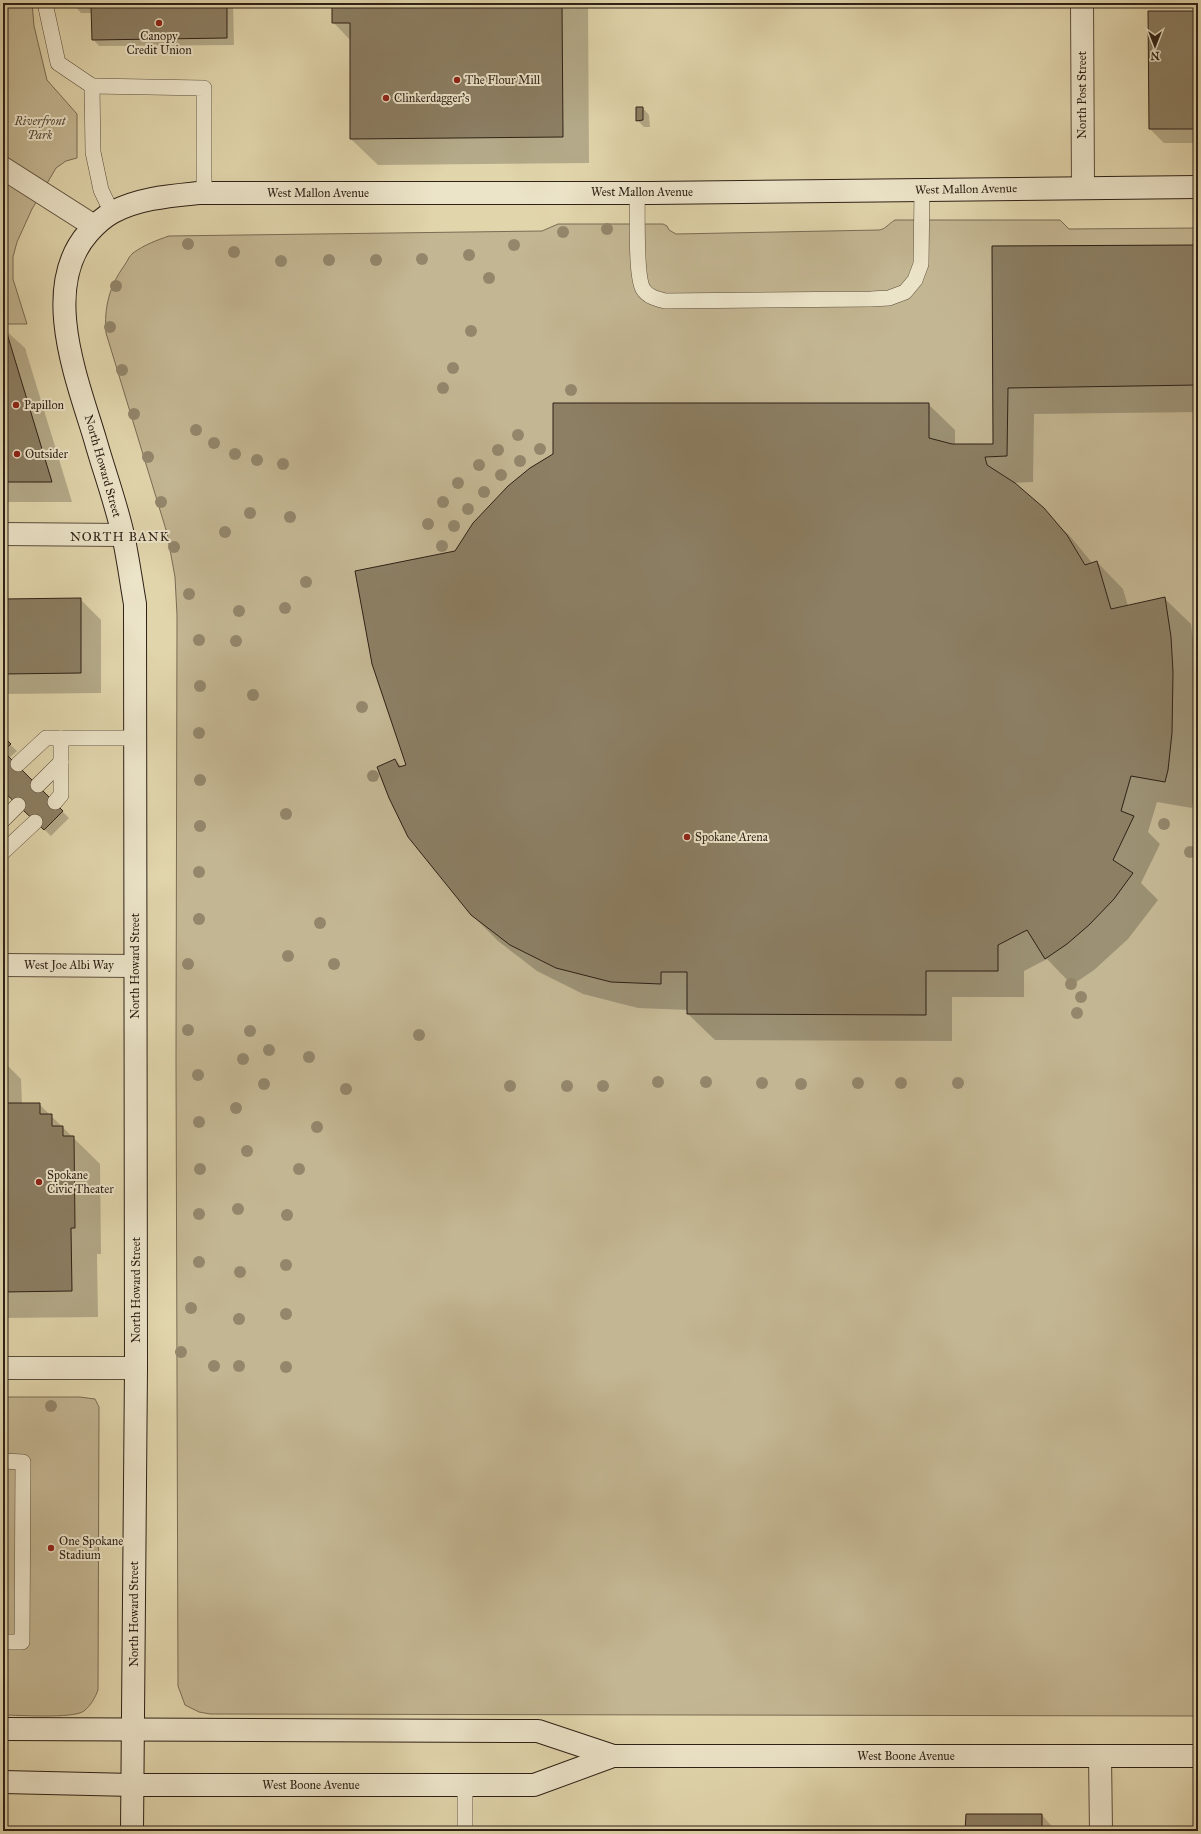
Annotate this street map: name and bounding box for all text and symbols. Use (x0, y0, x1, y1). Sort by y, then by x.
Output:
marker: Canopy Credit Union (154, 18, 164, 28)
north arrow (1135, 26, 1175, 66)
place label: Canopy Credit Union (126, 29, 192, 57)
text: N (1150, 49, 1160, 62)
street label: North Post Street (1075, 50, 1089, 139)
place label: The Flour Mill (465, 73, 541, 87)
marker: The Flour Mill (452, 75, 462, 85)
place label: Clinkerdagger's (394, 91, 469, 106)
marker: Clinkerdagger's (381, 93, 391, 103)
park label: Riverfront Park (14, 114, 67, 142)
street label: West Mallon Avenue (915, 181, 1017, 197)
street label: West Mallon Avenue (591, 185, 693, 199)
street label: West Mallon Avenue (267, 186, 369, 200)
place label: Papillon (24, 398, 65, 412)
marker: Papillon (11, 400, 21, 410)
street label: North Howard Street (82, 413, 125, 520)
place label: Outsider (25, 447, 68, 461)
marker: Outsider (12, 449, 22, 459)
district label: NORTH BANK (70, 529, 170, 545)
place label: Spokane Arena (695, 830, 769, 844)
marker: Spokane Arena (682, 832, 692, 842)
street label: North Howard Street (128, 912, 142, 1019)
street label: West Joe Albi Way (24, 958, 114, 973)
place label: Spokane Civic Theater (47, 1168, 114, 1196)
marker: Spokane Civic Theater (34, 1177, 44, 1187)
street label: North Howard Street (129, 1236, 143, 1343)
place label: One Spokane Stadium (59, 1534, 123, 1562)
marker: One Spokane Stadium (46, 1543, 56, 1553)
street label: North Howard Street (127, 1560, 141, 1667)
street label: West Boone Avenue (857, 1749, 955, 1763)
street label: West Boone Avenue (262, 1778, 360, 1792)

